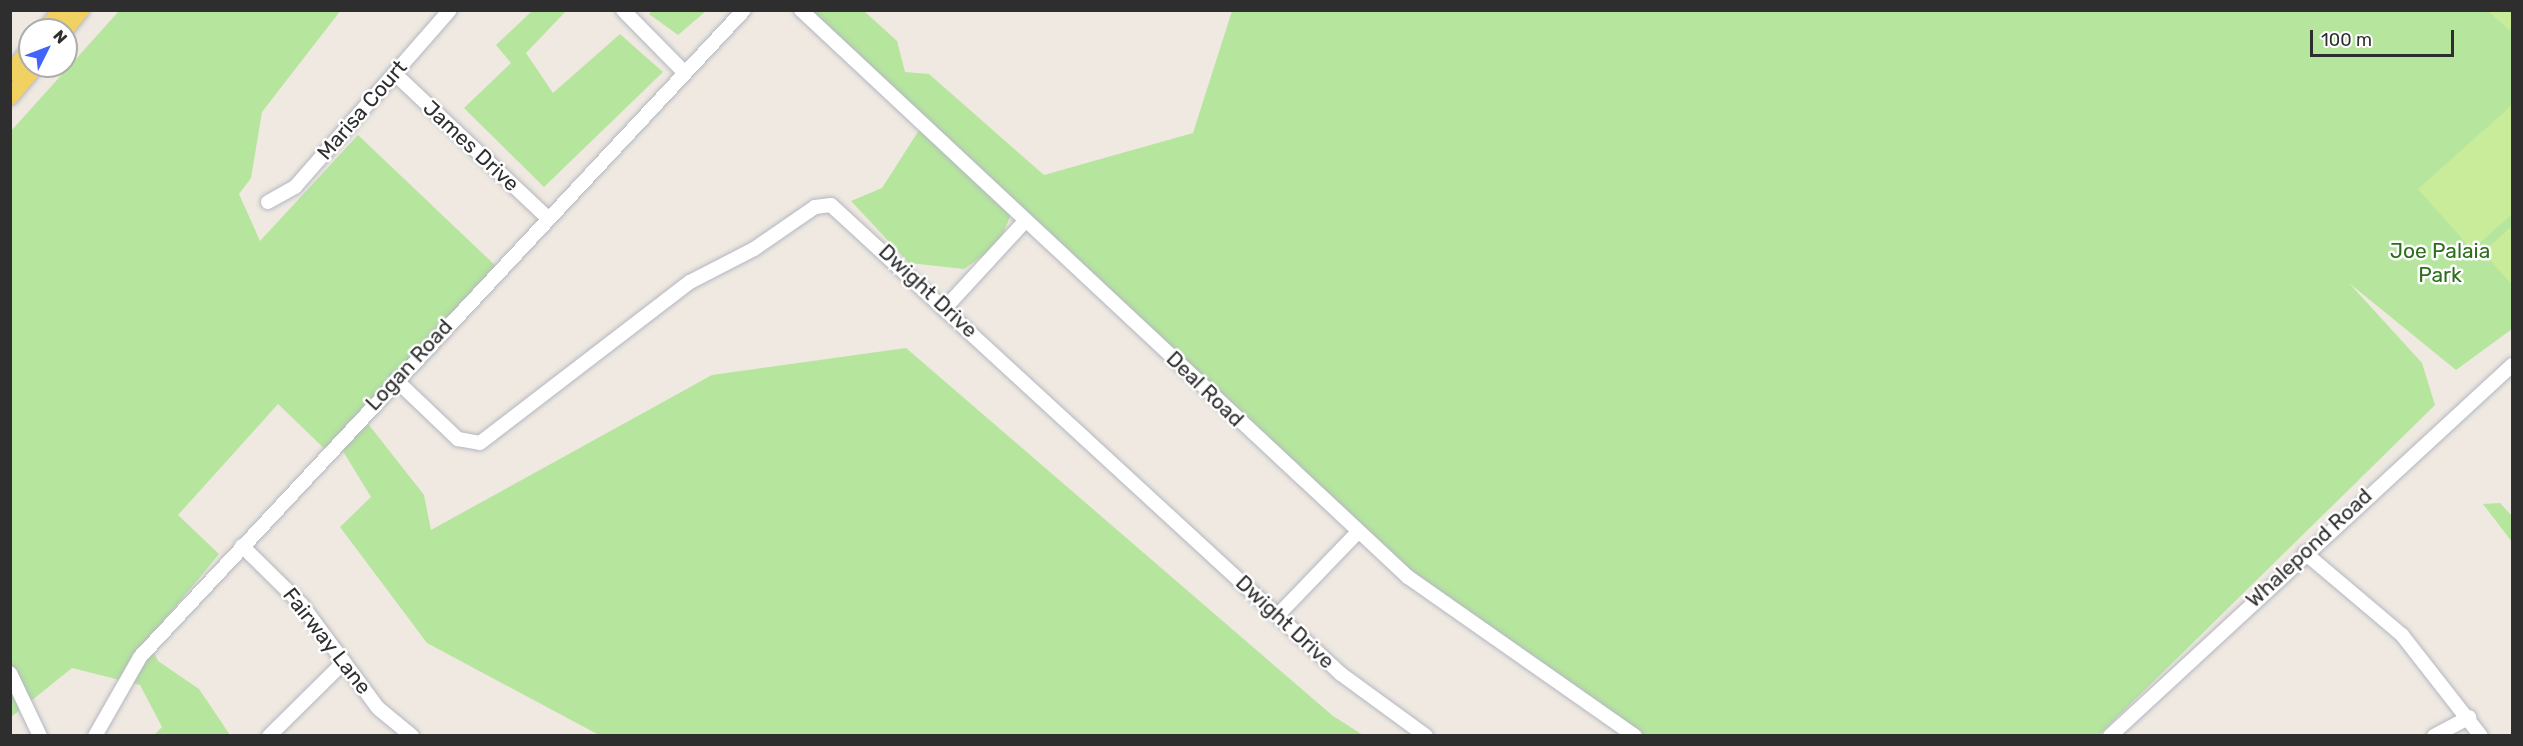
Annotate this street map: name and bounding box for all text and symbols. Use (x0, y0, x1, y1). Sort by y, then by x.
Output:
north arrow (18, 18, 78, 78)
scale bar (2313, 18, 2457, 56)
text: N (49, 26, 71, 48)
text: 100 m (2321, 29, 2372, 51)
street label: Marisa Court (312, 55, 412, 165)
street label: James Drive (418, 95, 524, 197)
park label: Joe Palaia Park (2390, 238, 2490, 288)
street label: Dwight Drive (874, 239, 982, 343)
street label: Logan Road (360, 314, 458, 416)
street label: Deal Road (1161, 346, 1249, 432)
street label: Whalepond Road (2241, 483, 2377, 613)
street label: Dwight Drive (1231, 570, 1339, 674)
street label: Fairway Lane (277, 582, 377, 700)

